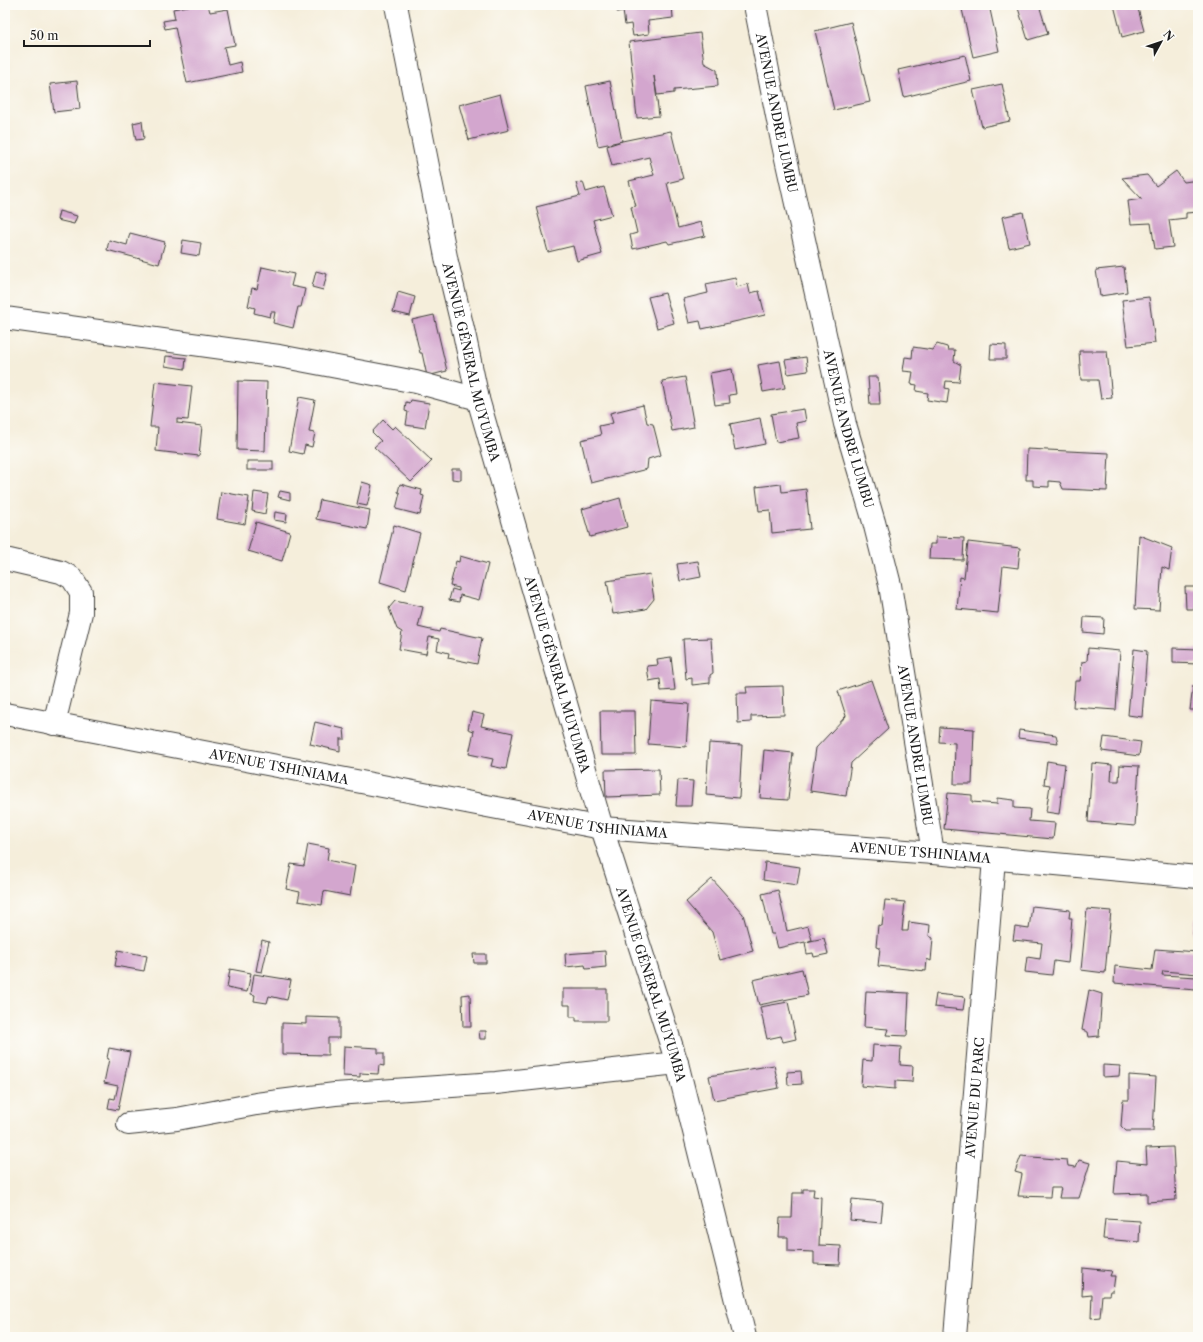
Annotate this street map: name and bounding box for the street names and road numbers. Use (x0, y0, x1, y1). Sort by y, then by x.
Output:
street label: AVENUE ANDRE LUMBU (753, 30, 801, 194)
street label: AVENUE GÉNERAL MUYUMBA (439, 260, 504, 464)
street label: AVENUE ANDRE LUMBU (820, 347, 877, 510)
street label: AVENUE GÉNERAL MUYUMBA (521, 573, 594, 775)
street label: AVENUE ANDRE LUMBU (895, 662, 937, 827)
street label: AVENUE TSHINIAMA (207, 745, 350, 788)
street label: AVENUE TSHINIAMA (525, 806, 669, 841)
street label: AVENUE TSHINIAMA (848, 839, 992, 866)
street label: AVENUE GÉNERAL MUYUMBA (613, 884, 690, 1084)
street label: AVENUE DU PARC (962, 1037, 987, 1160)

